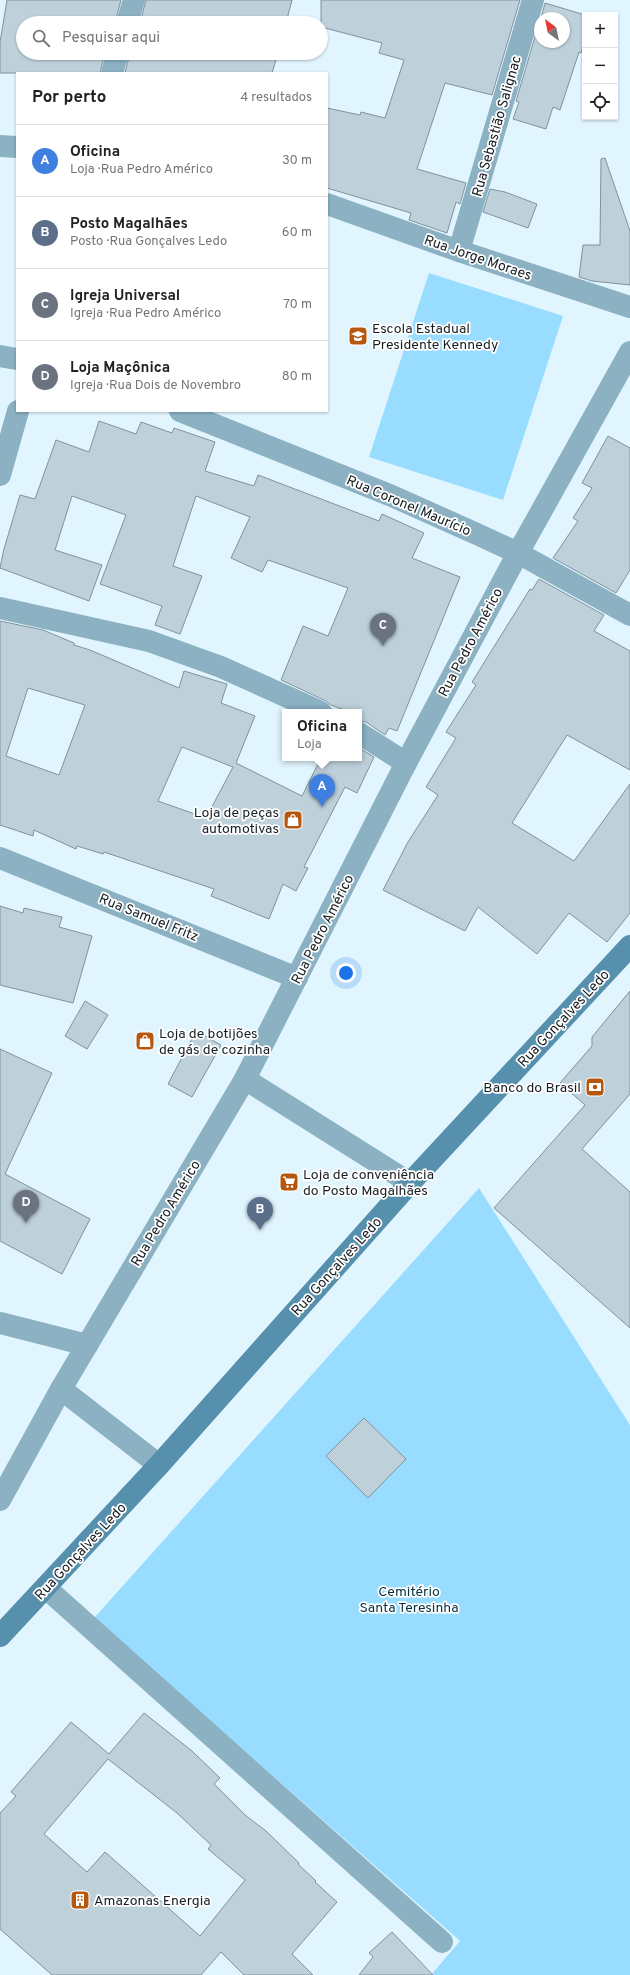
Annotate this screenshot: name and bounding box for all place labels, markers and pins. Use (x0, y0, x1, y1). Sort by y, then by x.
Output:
place label: Escola Estadual Presidente Kennedy (372, 321, 498, 354)
school or university icon: Escola Estadual Presidente Kennedy (347, 325, 369, 347)
pin: C (370, 613, 396, 646)
pin: A (309, 774, 335, 807)
place label: Loja de peças automotivas (194, 805, 279, 838)
shop icon: Loja de peças automotivas (282, 809, 304, 831)
place label: Loja de botijões de gás de cozinha (159, 1026, 270, 1059)
shop icon: Loja de botijões de gás de cozinha (134, 1030, 156, 1052)
bank icon: Banco do Brasil (584, 1076, 606, 1098)
place label: Banco do Brasil (483, 1080, 581, 1097)
place label: Loja de conveniência do Posto Magalhães (303, 1167, 434, 1200)
supermarket icon: Loja de conveniência do Posto Magalhães (278, 1171, 300, 1193)
pin: D (13, 1190, 39, 1223)
pin: B (247, 1197, 273, 1230)
building icon: Amazonas Energia (69, 1889, 91, 1911)
place label: Amazonas Energia (94, 1893, 211, 1910)

